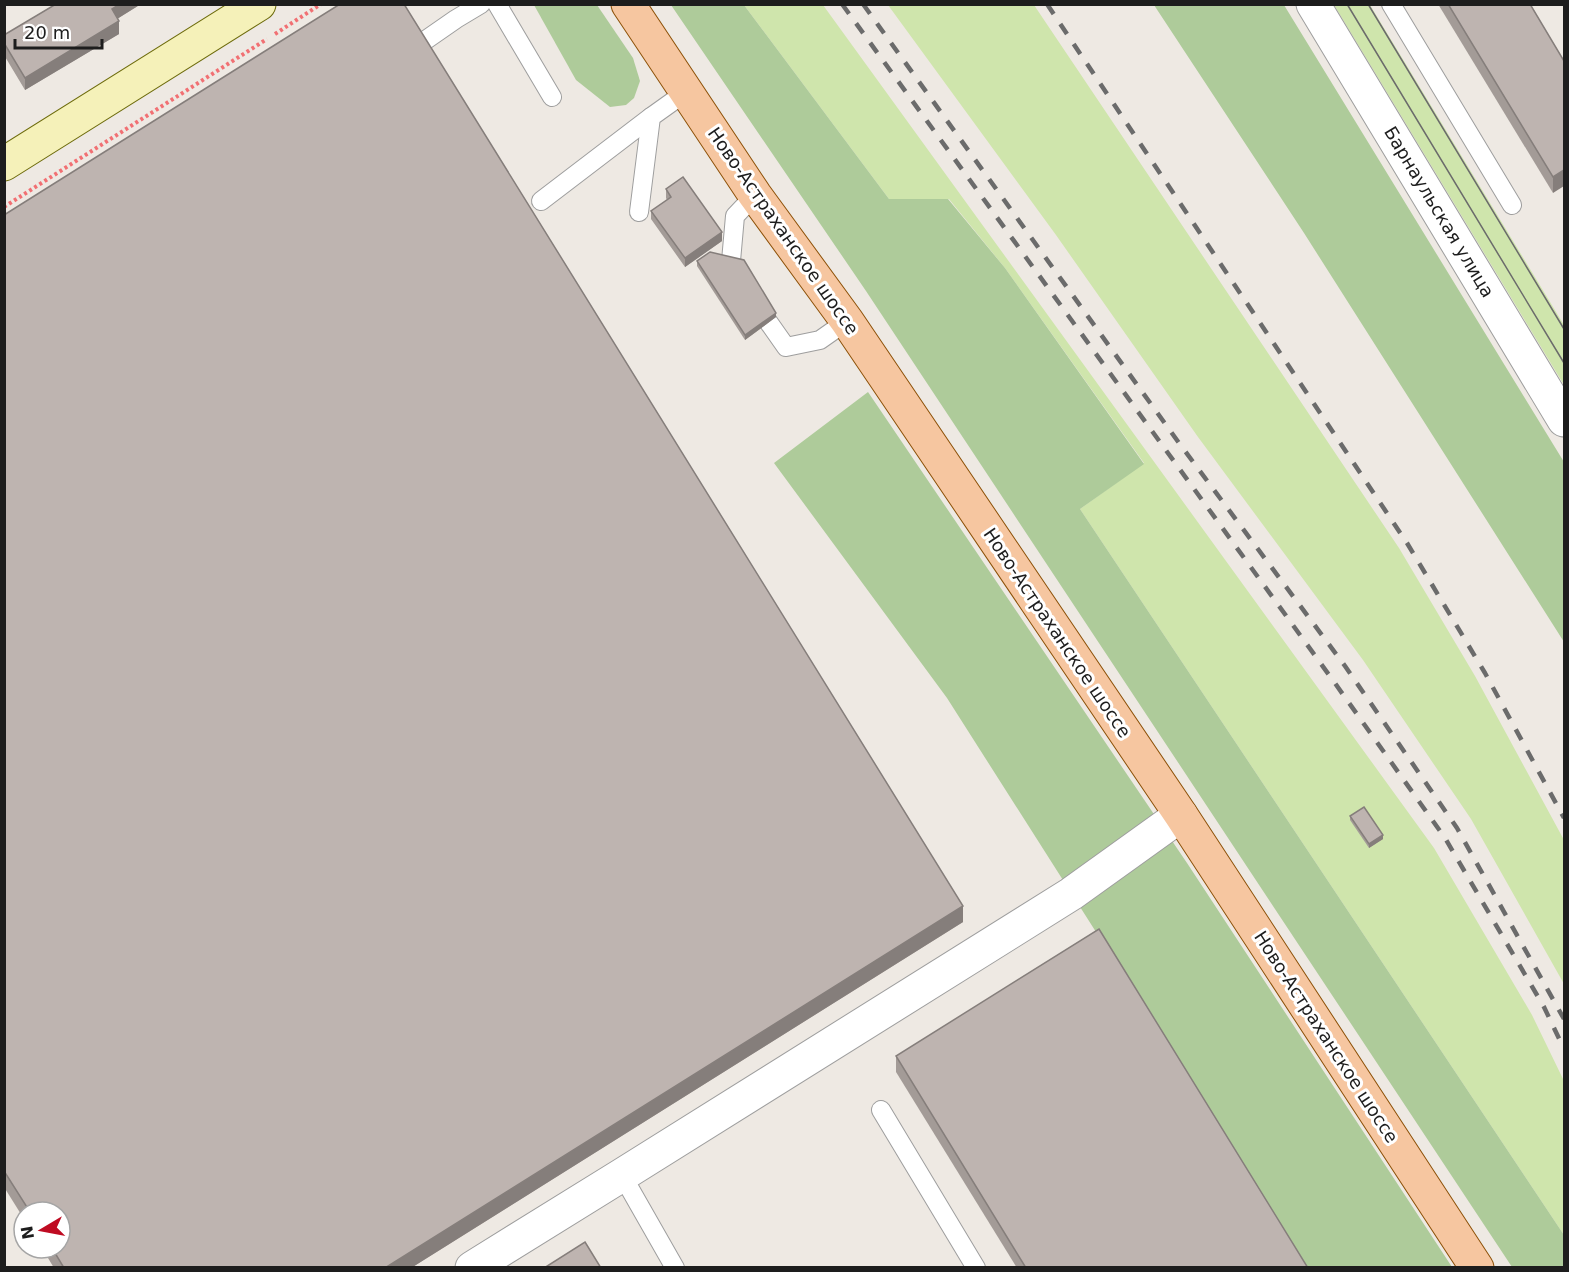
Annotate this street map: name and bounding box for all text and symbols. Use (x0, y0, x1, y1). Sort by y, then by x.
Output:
scale bar (15, 12, 102, 50)
text: 20 m (24, 22, 70, 43)
street label: Барнаульская улица (1380, 122, 1499, 301)
street label: Ново-Астраханское шоссе (704, 123, 863, 338)
street label: Ново-Астраханское шоссе (979, 524, 1136, 741)
street label: Ново-Астраханское шоссе (1250, 927, 1403, 1147)
north arrow (12, 1200, 72, 1260)
text: N (17, 1224, 38, 1241)

